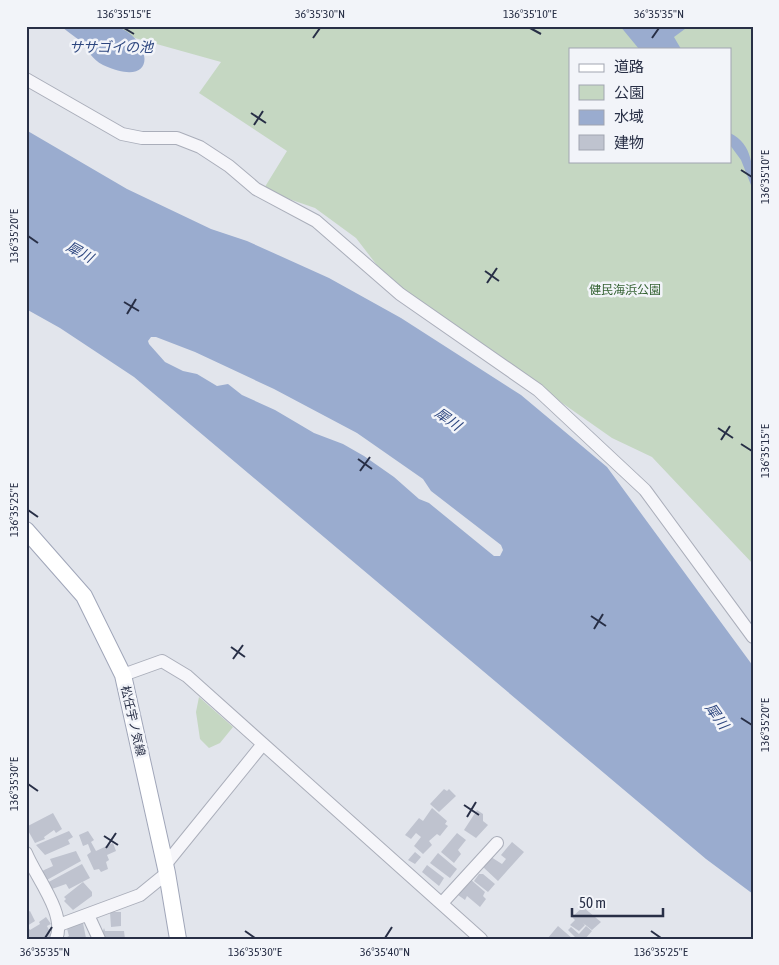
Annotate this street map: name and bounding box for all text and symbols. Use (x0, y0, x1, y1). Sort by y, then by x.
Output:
text: 136°35'15"E (97, 7, 151, 21)
text: 36°35'30"N (295, 7, 345, 21)
text: 136°35'10"E (503, 7, 557, 21)
text: 36°35'35"N (634, 7, 684, 21)
water label: ササゴイの池 (69, 39, 155, 55)
legend (569, 48, 732, 162)
text: 道路 (614, 58, 644, 75)
text: 公園 (614, 84, 644, 101)
text: 水域 (614, 108, 644, 125)
text: 建物 (614, 134, 644, 151)
text: 136°35'10"E (758, 150, 772, 204)
text: 136°35'20"E (7, 209, 21, 263)
water label: 犀川 (64, 238, 98, 267)
park label: 健民海浜公園 (589, 283, 661, 297)
water label: 犀川 (432, 404, 466, 435)
text: 136°35'15"E (758, 424, 772, 478)
text: 136°35'25"E (7, 483, 21, 537)
street label: 松任宇ノ気線 (118, 684, 148, 758)
text: 136°35'20"E (758, 698, 772, 752)
water label: 犀川 (702, 700, 733, 734)
text: 136°35'30"E (7, 757, 21, 811)
scale bar (572, 885, 663, 917)
text: 50 m (579, 894, 606, 911)
text: 36°35'35"N (20, 945, 70, 959)
text: 136°35'30"E (228, 945, 282, 959)
text: 36°35'40"N (360, 945, 410, 959)
text: 136°35'25"E (634, 945, 688, 959)

